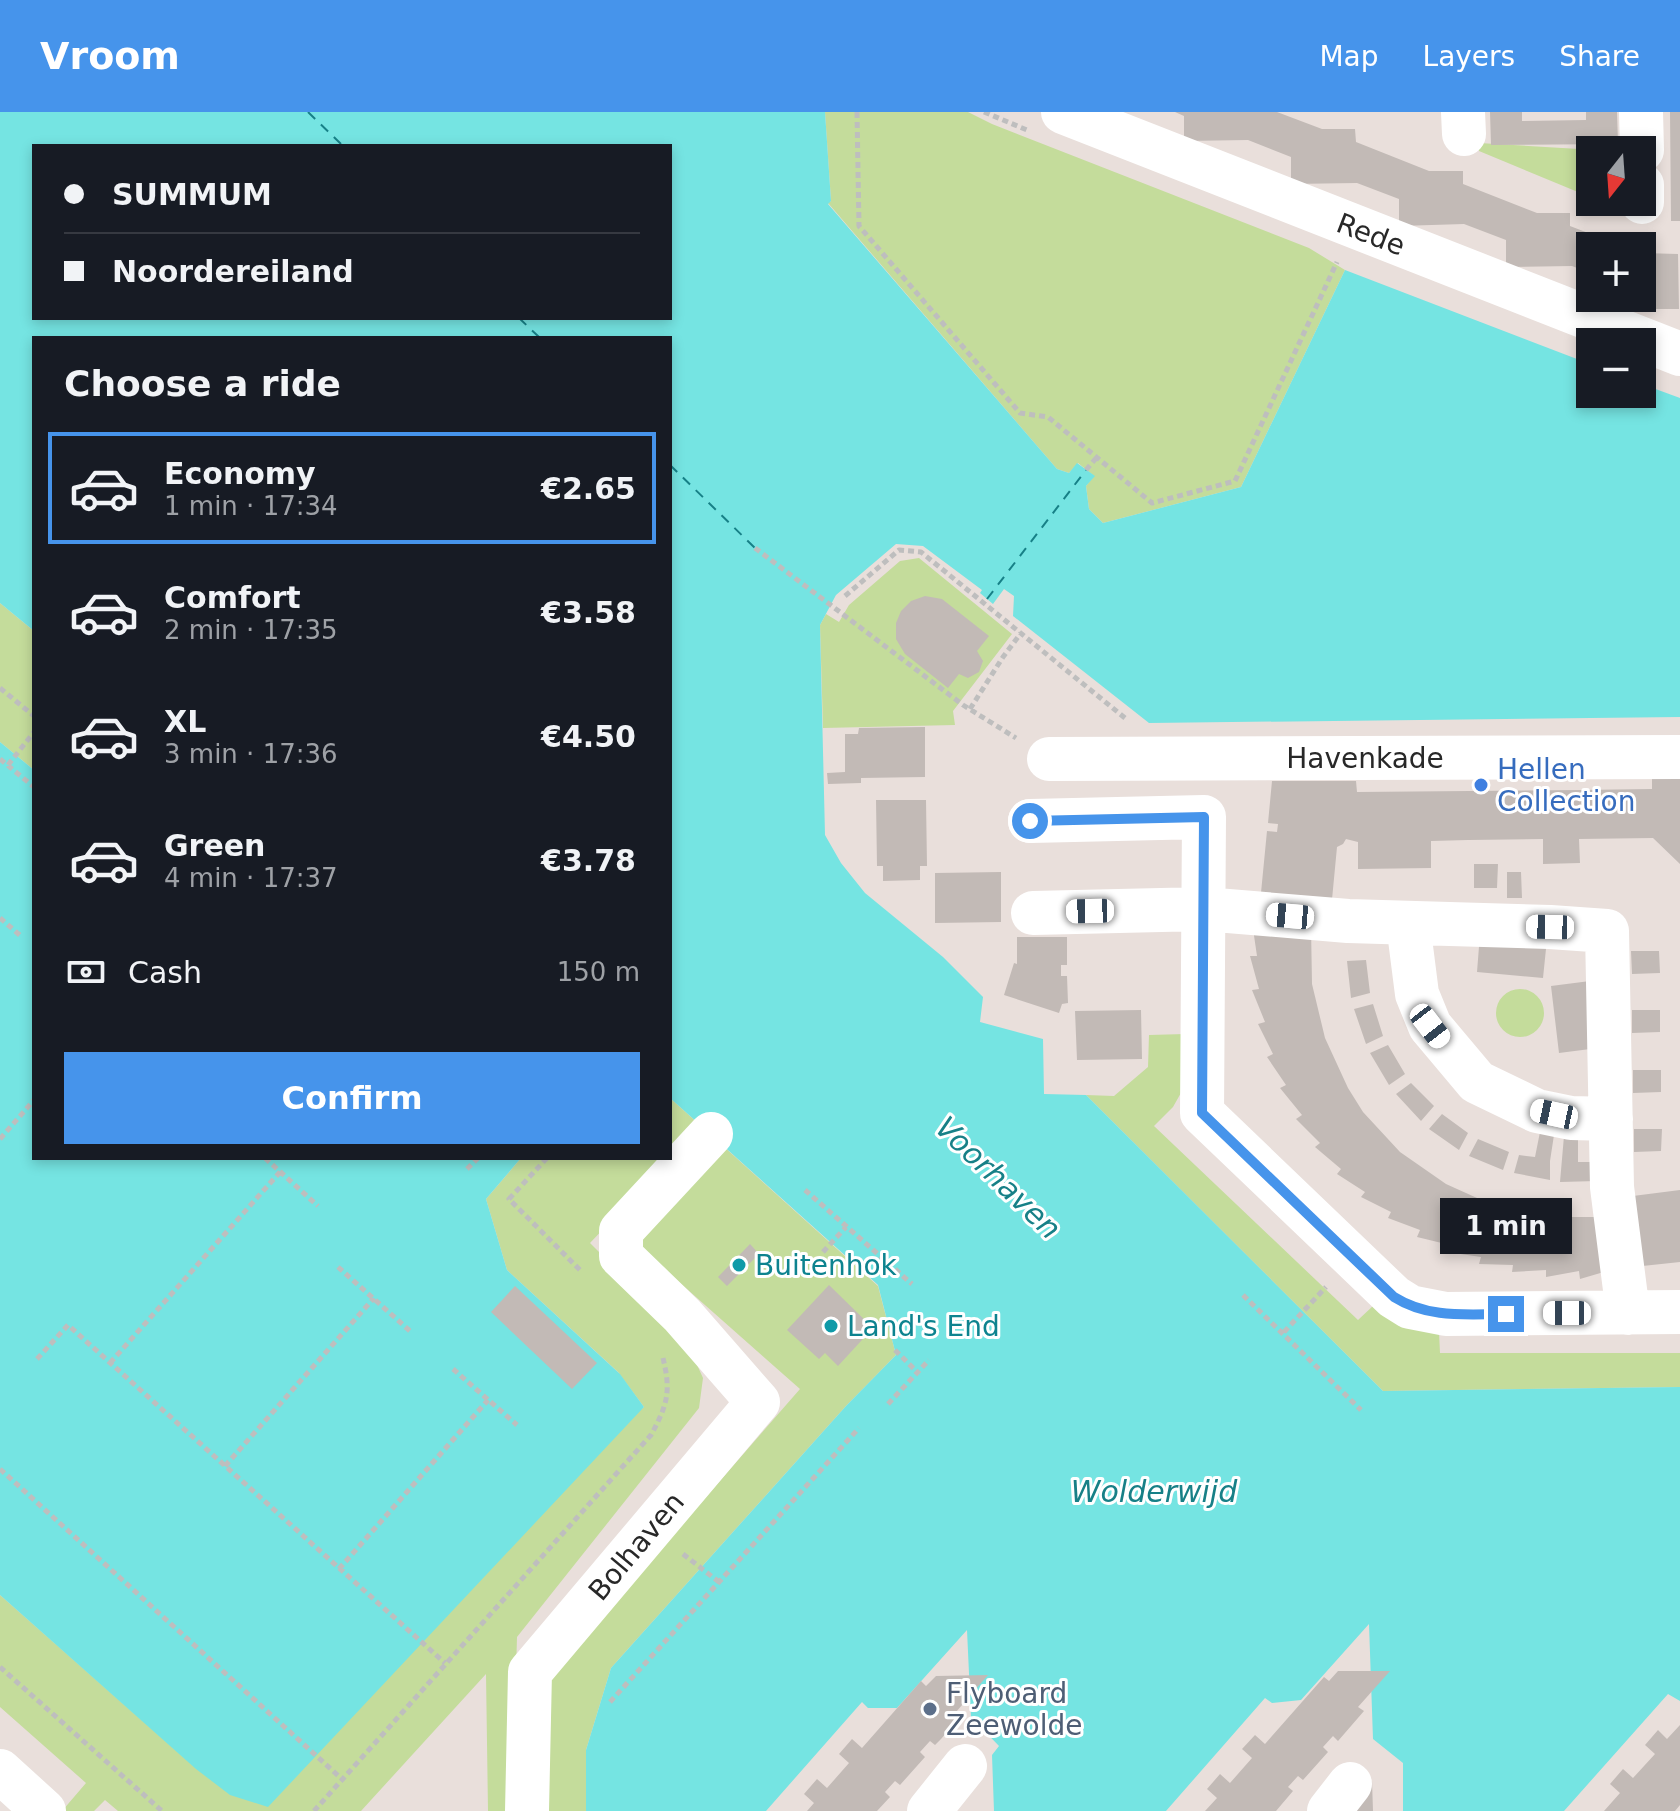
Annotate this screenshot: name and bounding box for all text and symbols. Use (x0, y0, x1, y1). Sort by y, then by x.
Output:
text: Vroom (40, 34, 180, 78)
text: Map (1319, 40, 1379, 73)
text: Layers (1423, 40, 1515, 73)
text: Share (1559, 40, 1640, 73)
north arrow (1576, 136, 1656, 216)
map controls (1576, 136, 1656, 408)
text: SUMMUM (112, 177, 272, 212)
street label: Rede (1332, 206, 1410, 262)
button: + (1576, 232, 1656, 312)
text: Noordereiland (112, 254, 354, 289)
button: − (1576, 328, 1656, 408)
text: Choose a ride (64, 363, 341, 404)
icon: car (68, 452, 140, 524)
text: Economy (164, 456, 316, 491)
text: €2.65 (541, 471, 636, 506)
text: 1 min · 17:34 (164, 491, 338, 521)
icon: car (68, 576, 140, 648)
text: Comfort (164, 580, 301, 615)
text: €3.58 (541, 595, 636, 630)
text: 2 min · 17:35 (164, 615, 338, 645)
icon: car (68, 700, 140, 772)
text: XL (164, 704, 206, 739)
text: €4.50 (541, 719, 636, 754)
text: 3 min · 17:36 (164, 739, 338, 769)
street label: Havenkade (1286, 742, 1444, 775)
place label: Hellen Collection (1497, 753, 1636, 818)
marker: Hellen Collection (1472, 776, 1490, 794)
route start (1012, 803, 1048, 839)
icon: car (68, 824, 140, 896)
text: Green (164, 828, 265, 863)
text: €3.78 (541, 843, 636, 878)
text: 4 min · 17:37 (164, 863, 338, 893)
car (1066, 899, 1114, 923)
car (1265, 902, 1315, 930)
car (1526, 915, 1574, 939)
icon: cash (64, 950, 108, 994)
text: Cash (128, 955, 202, 990)
text: 150 m (557, 957, 640, 987)
car (1406, 1000, 1454, 1052)
button: Confirm (64, 1052, 640, 1144)
car (1528, 1097, 1580, 1131)
water label: Voorhaven (928, 1109, 1068, 1246)
callout: 1 min (1440, 1198, 1572, 1254)
text: 1 min (1465, 1211, 1547, 1241)
place label: Buitenhok (755, 1249, 898, 1282)
marker: Buitenhok (730, 1256, 748, 1274)
route end (1488, 1296, 1524, 1332)
car (1543, 1301, 1591, 1325)
place label: Land's End (847, 1310, 1000, 1343)
marker: Land's End (822, 1317, 840, 1335)
water label: Wolderwijd (1071, 1474, 1238, 1509)
street label: Bolhaven (582, 1486, 691, 1607)
place label: Flyboard Zeewolde (946, 1677, 1082, 1742)
marker: Flyboard Zeewolde (921, 1700, 939, 1718)

